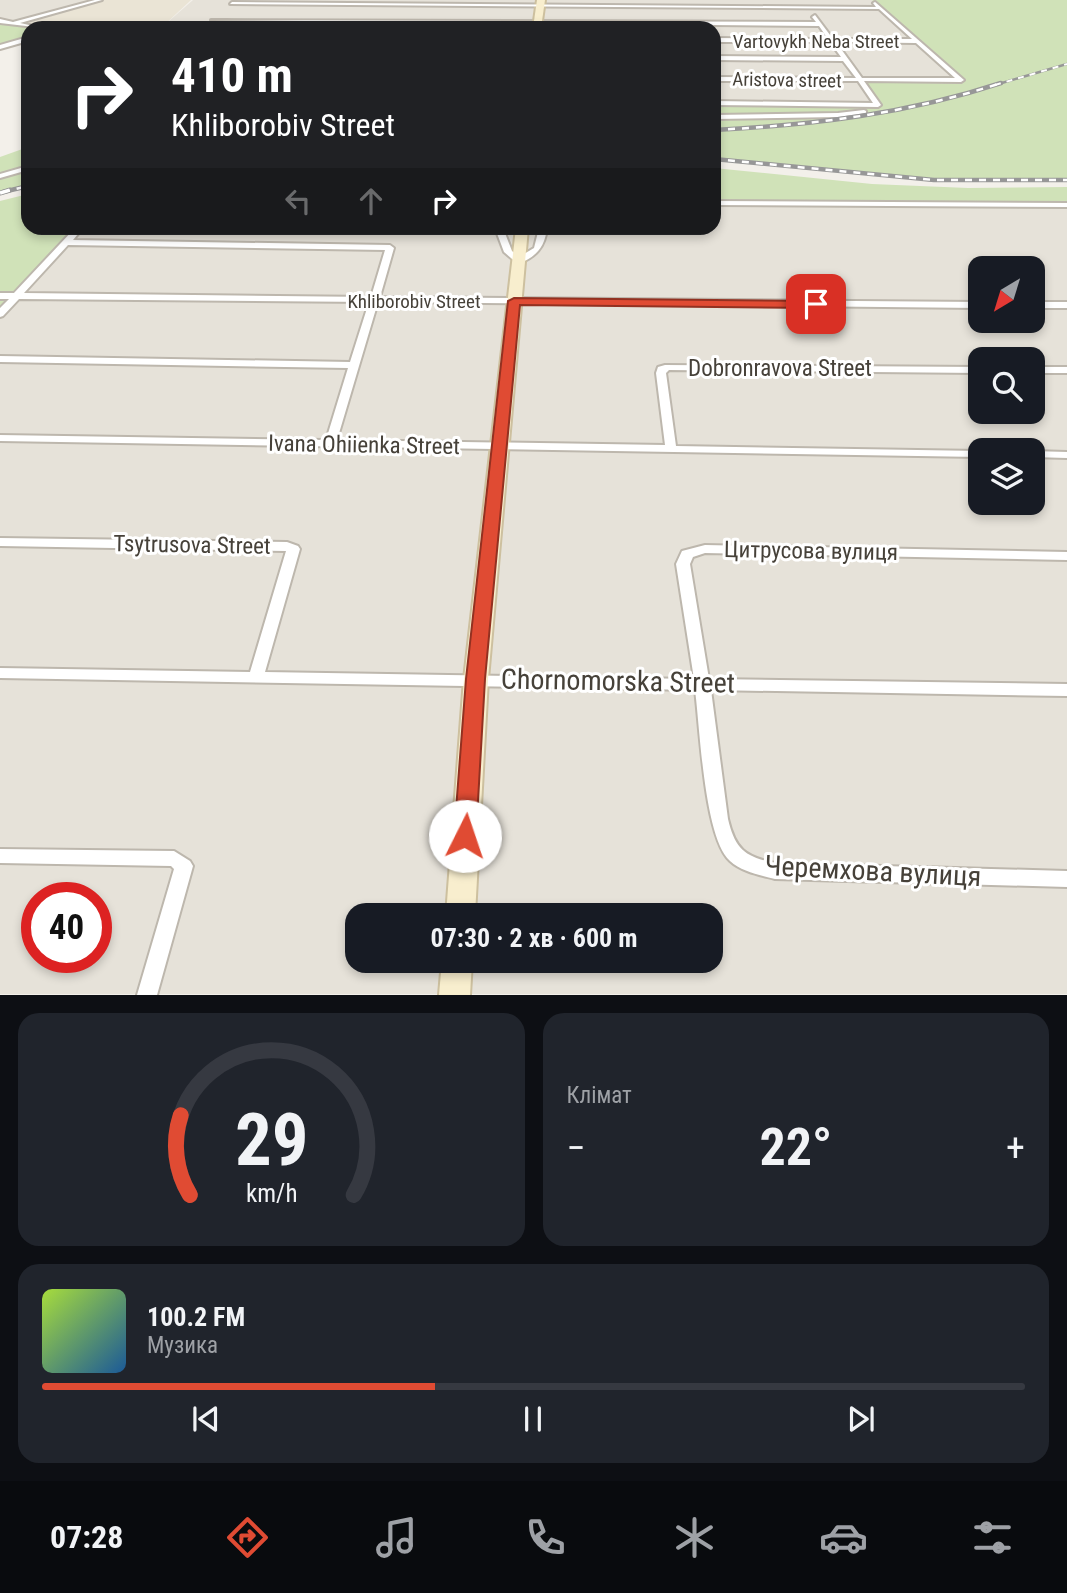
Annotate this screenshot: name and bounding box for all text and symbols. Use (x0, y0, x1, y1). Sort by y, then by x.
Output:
street label: Vartovykh Neba Street (733, 30, 899, 53)
text: 410 m (171, 47, 293, 104)
icon: right (56, 49, 147, 140)
street label: Aristova street (732, 68, 842, 92)
text: Khliborobiv Street (171, 106, 395, 144)
icon: left (279, 182, 317, 220)
icon: ahead (352, 182, 390, 220)
icon: right (425, 182, 463, 220)
north arrow (968, 256, 1045, 332)
map controls (968, 256, 1045, 515)
pin (786, 274, 846, 334)
icon: arrive (797, 285, 835, 323)
street label: Khliborobiv Street (347, 290, 481, 313)
button: search (968, 347, 1045, 424)
street label: Dobronravova Street (688, 355, 872, 382)
street label: Ivana Ohiienka Street (268, 430, 460, 460)
button: layers (968, 438, 1045, 515)
street label: Tsytrusova Street (113, 530, 271, 560)
street label: Цитрусова вулиця (724, 536, 898, 566)
street label: Chornomorska Street (501, 662, 735, 700)
position arrow (428, 799, 502, 873)
street label: Черемхова вулиця (764, 849, 982, 893)
speed limit sign: 40 (21, 882, 112, 973)
text: 07:30 · 2 хв · 600 m (431, 923, 637, 953)
text: Клімат (567, 1082, 632, 1109)
text: 29 (234, 1098, 308, 1184)
text: 22° (759, 1117, 832, 1178)
text: − (567, 1126, 586, 1170)
text: + (1006, 1126, 1025, 1170)
text: km/h (246, 1179, 297, 1208)
text: 100.2 FM (147, 1302, 245, 1332)
text: Музика (147, 1332, 218, 1359)
icon: previous (187, 1400, 225, 1438)
icon: pause (514, 1400, 552, 1438)
icon: next (842, 1400, 880, 1438)
icon: directions (223, 1513, 272, 1562)
icon: music (372, 1513, 421, 1562)
icon: phone (521, 1513, 570, 1562)
icon: climate (670, 1513, 719, 1562)
icon: car (819, 1513, 868, 1562)
icon: filters (968, 1513, 1017, 1562)
text: 07:28 (50, 1518, 123, 1556)

